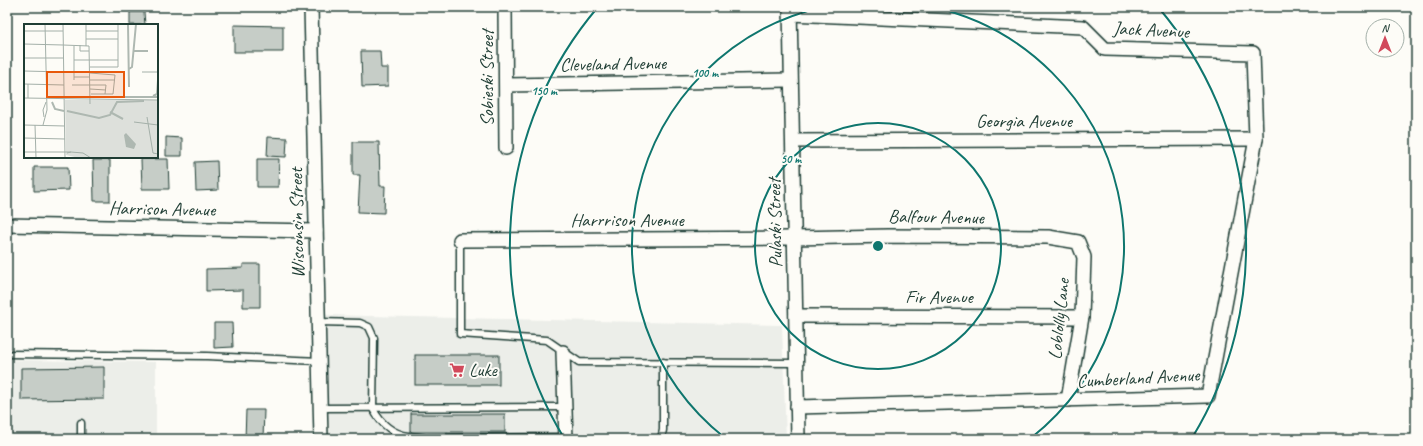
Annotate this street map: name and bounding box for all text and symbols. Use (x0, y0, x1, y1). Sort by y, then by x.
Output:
street label: Jack Avenue (1111, 16, 1191, 44)
north arrow (1365, 18, 1405, 58)
text: N (1382, 21, 1391, 35)
inset map (24, 24, 158, 158)
street label: Sobieski Street (475, 27, 499, 126)
street label: Cleveland Avenue (560, 51, 668, 77)
text: 100 m (692, 65, 719, 81)
text: 150 m (531, 83, 558, 99)
street label: Georgia Avenue (976, 109, 1074, 133)
text: 50 m (781, 151, 802, 167)
street label: Wisconsin Street (284, 166, 310, 278)
street label: Pulaski Street (762, 175, 788, 268)
street label: Harrison Avenue (109, 196, 217, 222)
street label: Balfour Avenue (888, 204, 986, 230)
street label: Harrrison Avenue (570, 208, 685, 232)
centre of rings (871, 239, 885, 253)
street label: Loblolly Lane (1043, 276, 1075, 361)
street label: Fir Avenue (905, 285, 975, 309)
place label: Luke (469, 358, 498, 382)
supermarket icon: Luke (448, 361, 466, 379)
street label: Cumberland Avenue (1076, 363, 1202, 393)

